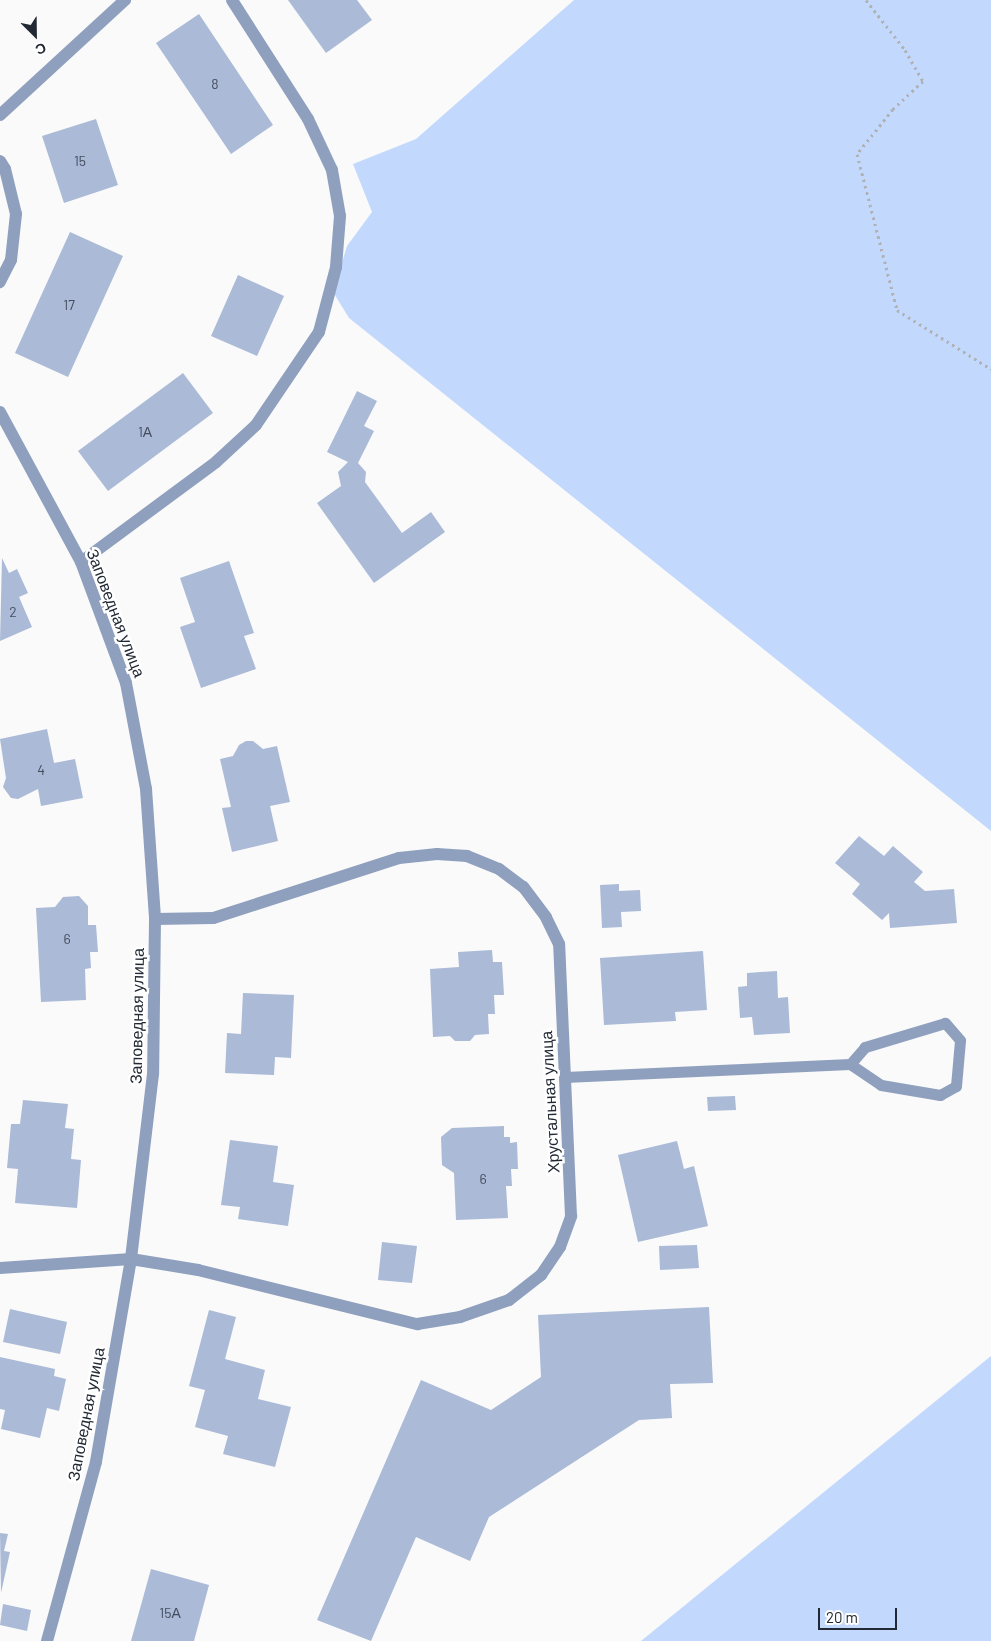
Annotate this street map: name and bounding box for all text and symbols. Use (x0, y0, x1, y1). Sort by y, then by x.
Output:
north arrow (10, 10, 60, 60)
text: С (33, 39, 49, 59)
house number: 8 (211, 76, 219, 92)
house number: 15 (74, 153, 86, 169)
house number: 17 (63, 297, 75, 313)
house number: 1А (138, 424, 152, 440)
street label: Заповедная улица (83, 546, 149, 680)
house number: 2 (9, 604, 17, 620)
house number: 4 (37, 762, 45, 778)
house number: 6 (63, 931, 71, 947)
street label: Заповедная улица (126, 948, 148, 1084)
street label: Хрустальная улица (537, 1030, 563, 1174)
house number: 6 (479, 1171, 487, 1187)
street label: Заповедная улица (64, 1345, 108, 1483)
scale bar (821, 1598, 900, 1630)
house number: 15А (159, 1605, 181, 1621)
text: 20 m (826, 1608, 858, 1626)

